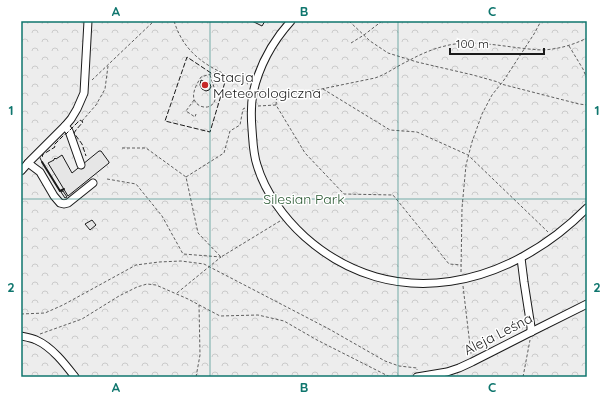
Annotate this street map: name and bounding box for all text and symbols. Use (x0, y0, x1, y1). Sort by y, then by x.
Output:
text: A (112, 3, 121, 19)
text: B (300, 3, 308, 19)
text: C (488, 3, 496, 19)
scale bar (450, 30, 544, 56)
text: 100 m (456, 36, 489, 51)
place label: Stacja Meteorologiczna (213, 68, 321, 102)
marker: Stacja Meteorologiczna (200, 80, 210, 90)
text: 1 (8, 102, 14, 118)
text: 1 (594, 102, 600, 118)
park label: Silesian Park (263, 190, 345, 208)
text: 2 (7, 279, 15, 295)
text: 2 (593, 279, 601, 295)
street label: Aleja Leśna (461, 309, 535, 359)
text: A (112, 379, 121, 395)
text: B (300, 379, 308, 395)
text: C (488, 379, 496, 395)

